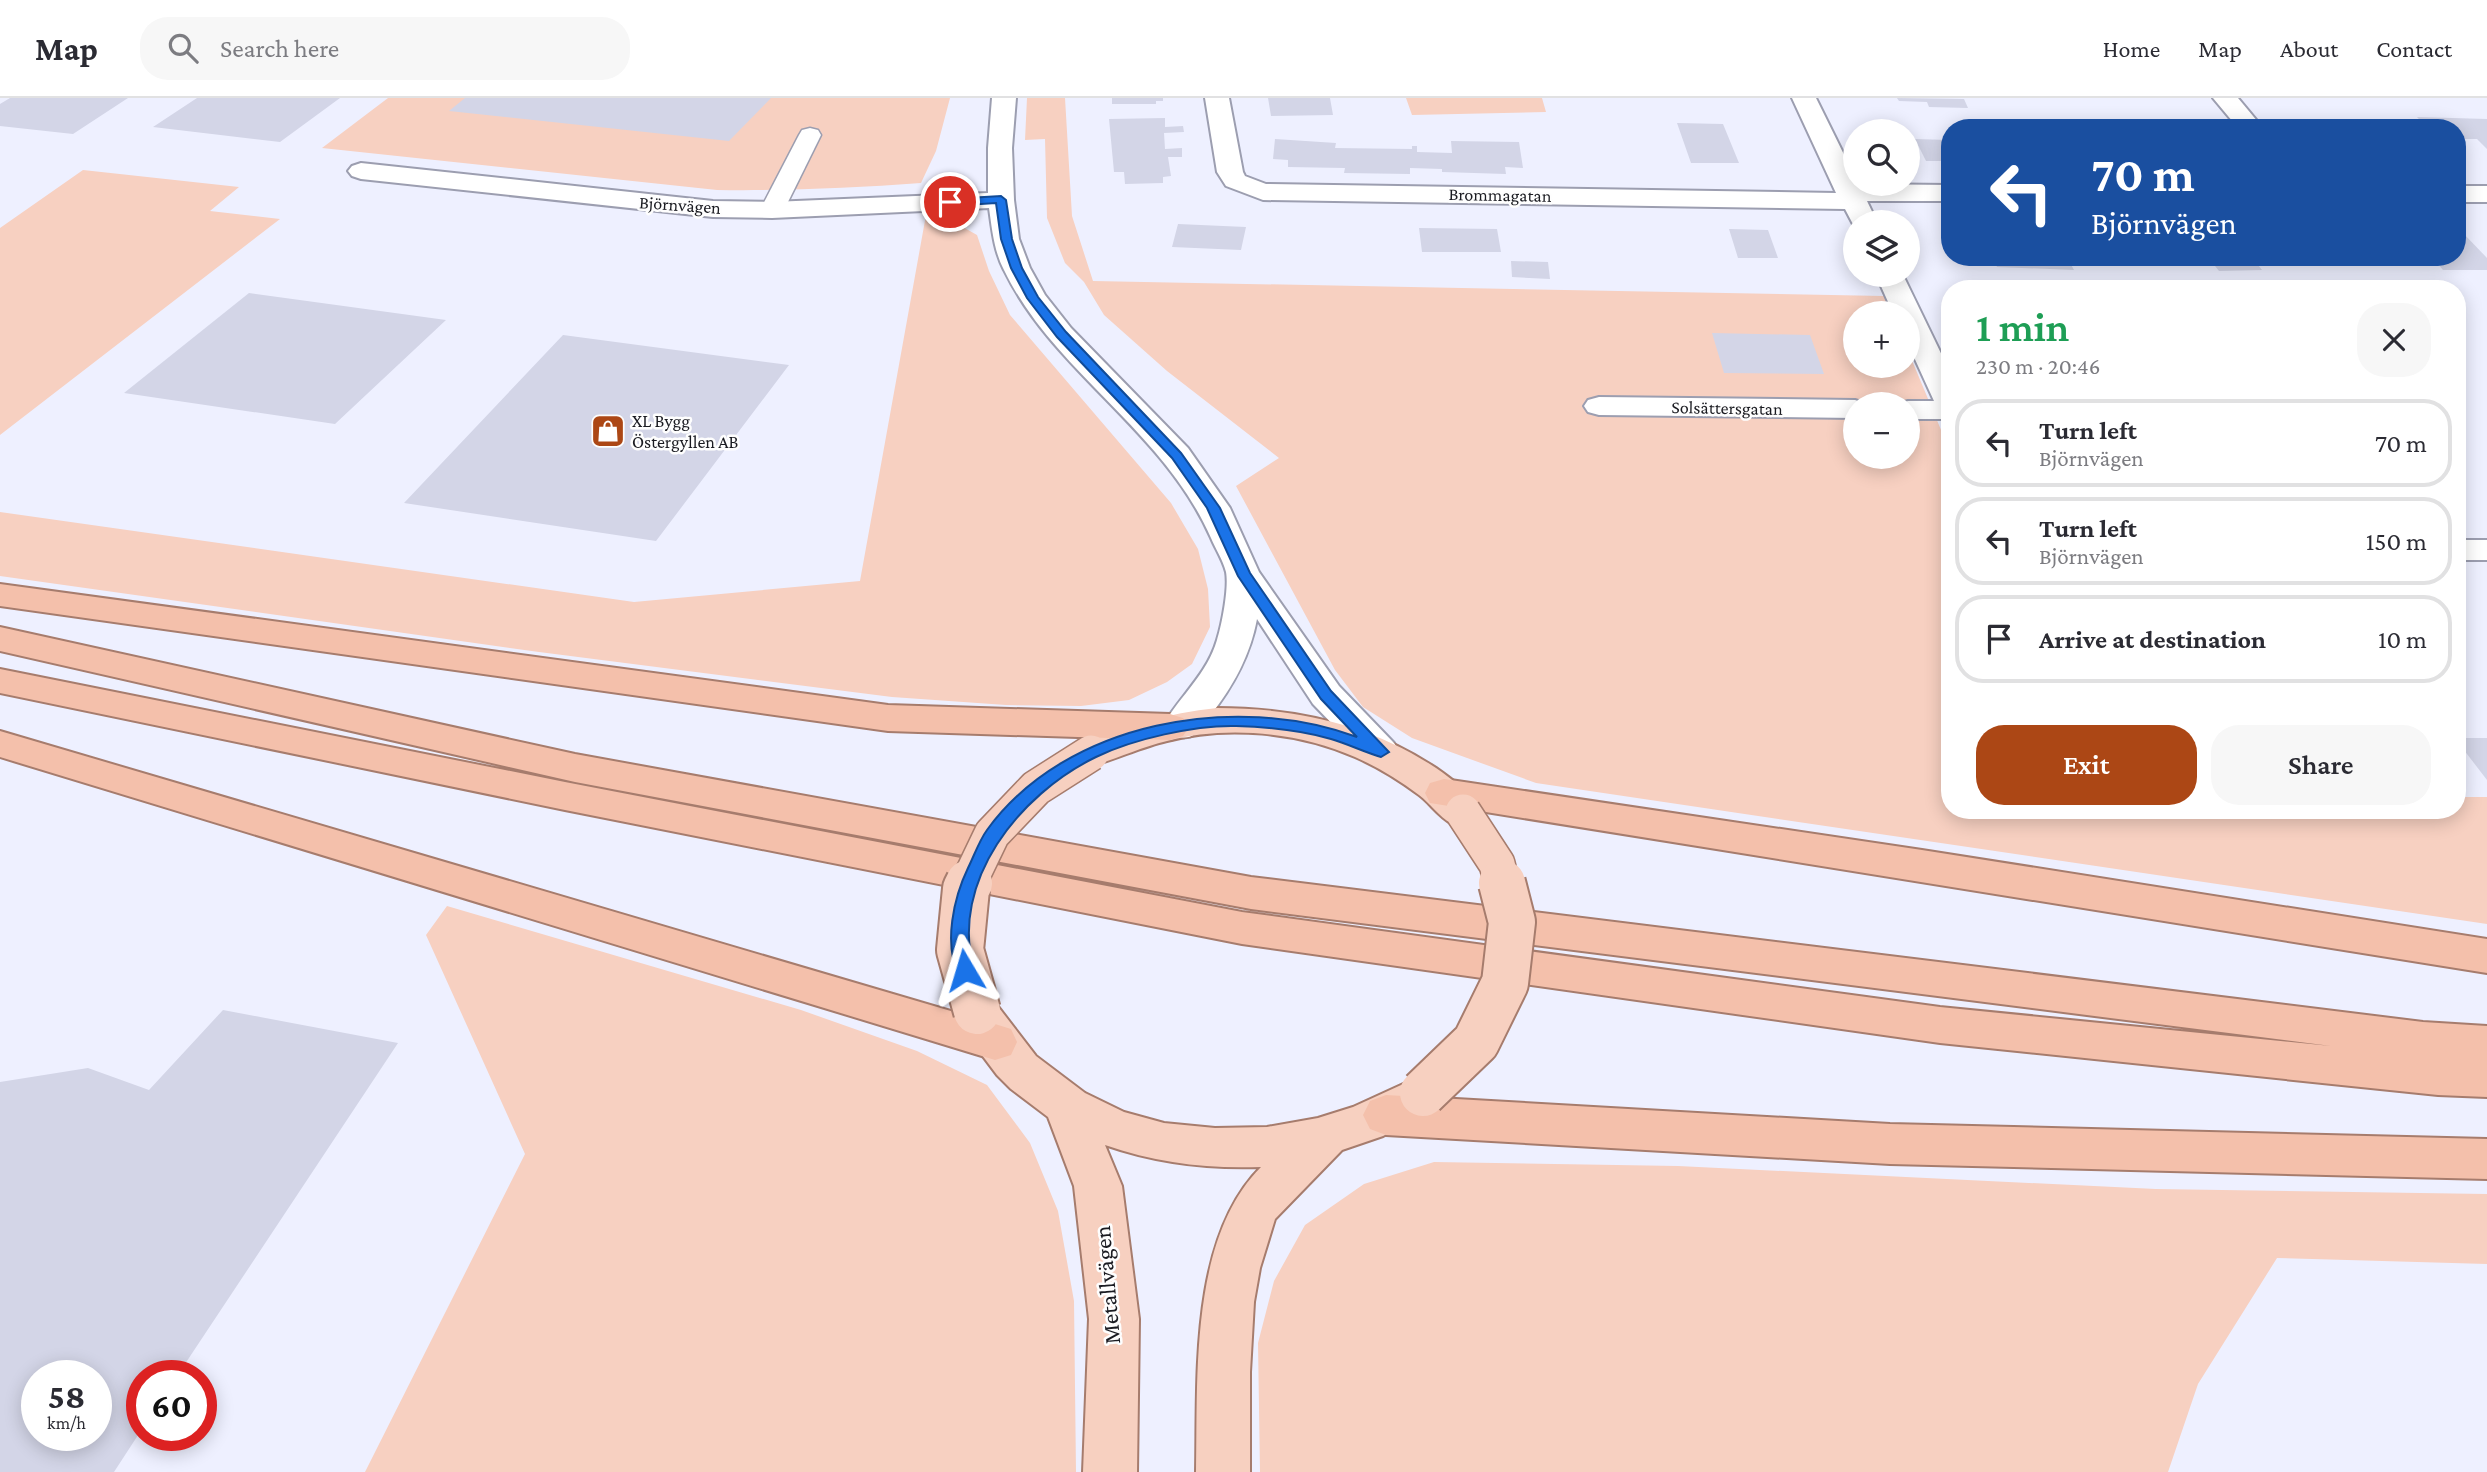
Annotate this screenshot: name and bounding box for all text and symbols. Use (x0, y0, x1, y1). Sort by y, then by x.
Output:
search box (140, 17, 630, 80)
icon: search (164, 29, 202, 67)
text: Map (35, 30, 98, 67)
text: Search here (220, 34, 339, 63)
text: Home (2103, 35, 2160, 62)
text: Map (2198, 35, 2242, 62)
text: About (2280, 35, 2338, 62)
text: Contact (2376, 35, 2452, 62)
map controls (1843, 119, 1920, 469)
button: search (1843, 119, 1920, 196)
icon: left (1976, 147, 2067, 238)
text: 70 m (2091, 147, 2195, 202)
pin (920, 172, 980, 232)
icon: arrive (931, 183, 969, 221)
street label: Brommagatan (1448, 184, 1552, 206)
street label: Björnvägen (638, 192, 722, 219)
text: Björnvägen (2091, 205, 2237, 241)
button: layers (1843, 210, 1920, 287)
button: + (1843, 301, 1920, 378)
text: 1 min (1976, 303, 2069, 350)
button: close (2357, 303, 2431, 377)
text: 230 m · 20:46 (1976, 353, 2100, 379)
button: − (1843, 392, 1920, 469)
street label: Solsättersgatan (1671, 397, 1783, 419)
place label: XL Bygg Östergyllen AB (632, 411, 739, 452)
shop icon: XL Bygg Östergyllen AB (589, 412, 627, 450)
text: Turn left (2039, 416, 2137, 445)
icon: left (1980, 424, 2018, 462)
text: 70 m (2375, 429, 2427, 458)
text: Björnvägen (2039, 445, 2144, 471)
text: Turn left (2039, 514, 2137, 543)
icon: left (1980, 522, 2018, 560)
text: 150 m (2366, 527, 2427, 556)
text: Björnvägen (2039, 543, 2144, 569)
icon: arrive (1980, 620, 2018, 658)
text: Arrive at destination (2039, 625, 2266, 654)
text: 10 m (2378, 625, 2427, 654)
button: Exit (1976, 725, 2197, 805)
button: Share (2211, 725, 2431, 805)
position arrow (928, 933, 1002, 1007)
street label: Metallvägen (1088, 1225, 1125, 1345)
speed limit sign: 60 (126, 1360, 217, 1451)
text: 58 (48, 1377, 85, 1416)
text: km/h (47, 1413, 86, 1433)

